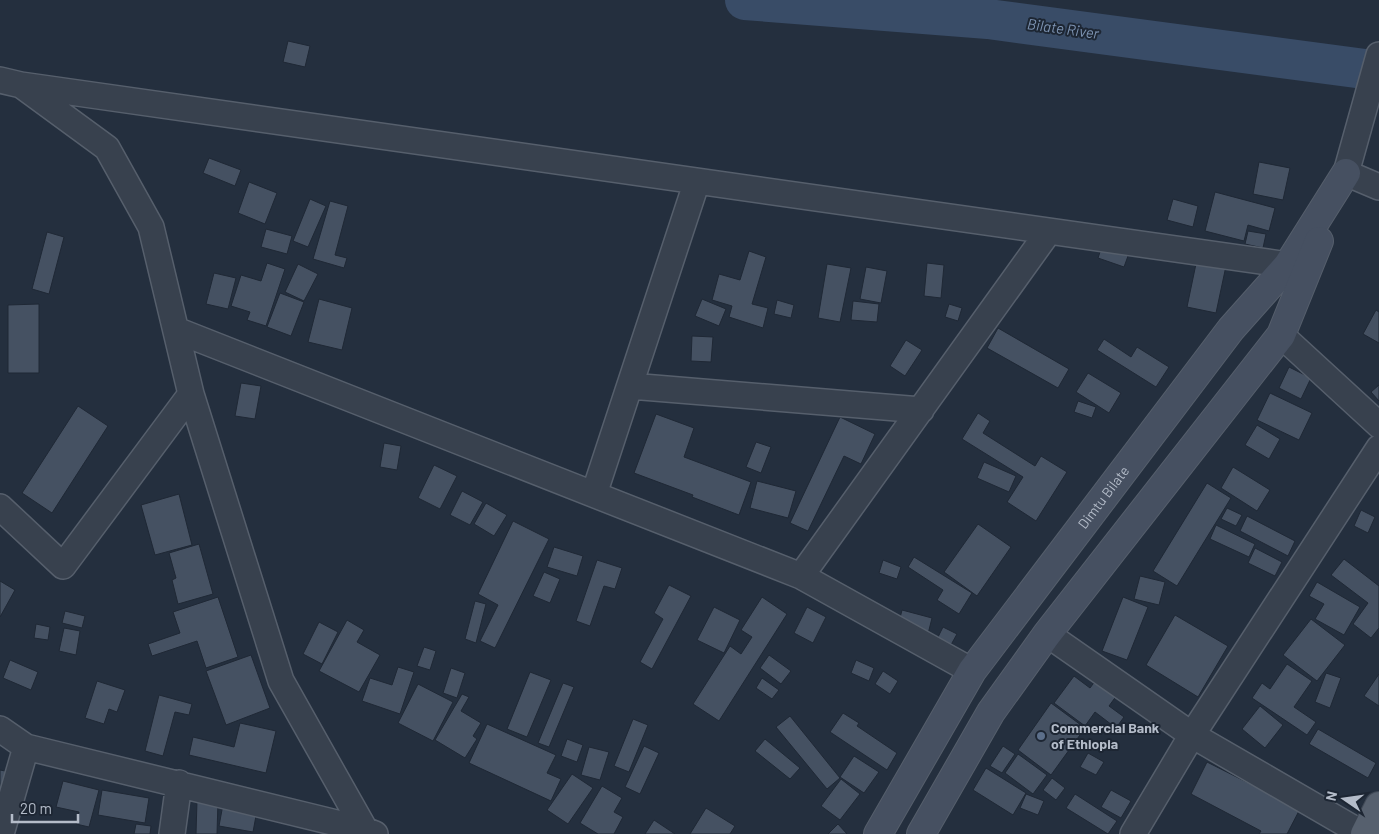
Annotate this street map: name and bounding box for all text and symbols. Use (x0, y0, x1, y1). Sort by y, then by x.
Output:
water label: Bilate River (1026, 14, 1101, 42)
street label: Dimtu Bilate (1074, 462, 1132, 532)
place label: Commercial Bank of Ethiopia (1051, 719, 1160, 752)
marker: Commercial Bank of Ethiopia (1035, 730, 1047, 742)
north arrow (1319, 774, 1369, 824)
text: N (1322, 790, 1340, 802)
scale bar (12, 792, 79, 824)
text: 20 m (20, 799, 52, 817)

